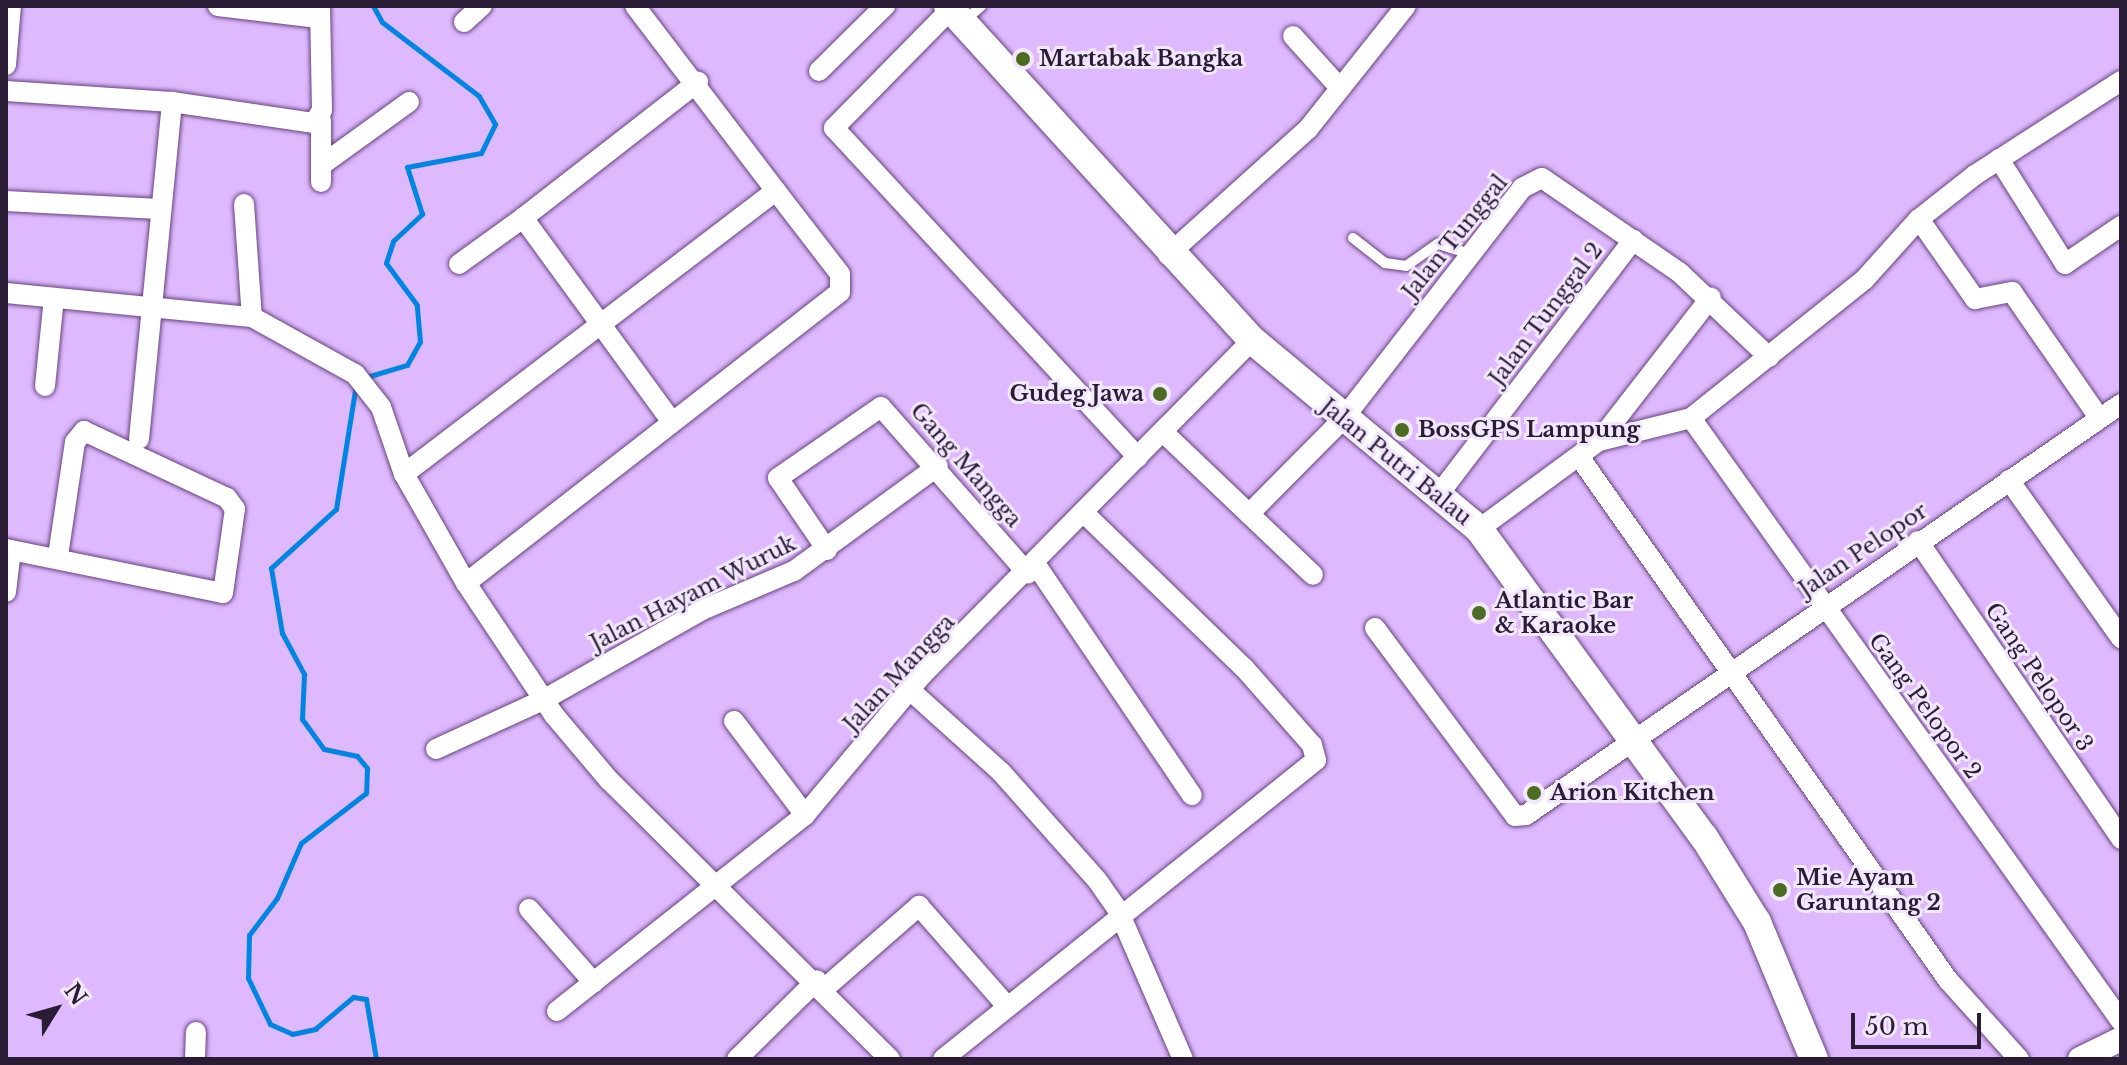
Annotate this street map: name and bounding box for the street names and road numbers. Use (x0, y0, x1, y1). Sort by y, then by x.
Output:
street label: Jalan Tunggal (1397, 169, 1513, 305)
street label: Jalan Tunggal 2 (1483, 237, 1609, 391)
street label: Jalan Putri Balau (1315, 393, 1477, 531)
street label: Gang Mangga (905, 398, 1027, 532)
street label: Jalan Pelopor (1794, 497, 1932, 603)
street label: Jalan Hayam Wuruk (586, 530, 800, 656)
street label: Gang Pelopor 3 (1979, 597, 2099, 757)
street label: Jalan Mangga (838, 609, 960, 737)
street label: Gang Pelopor 2 (1863, 628, 1987, 784)

